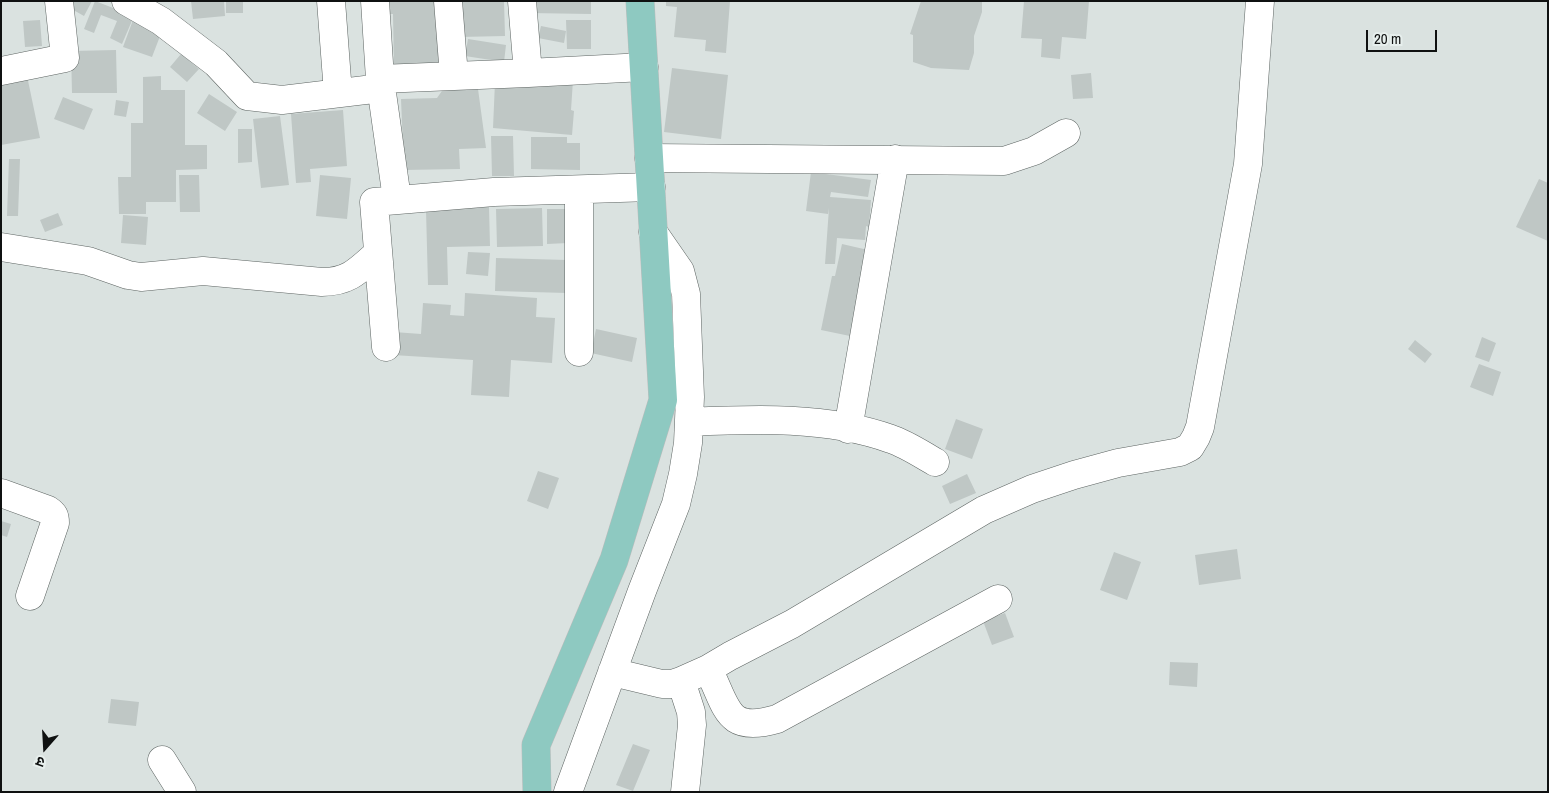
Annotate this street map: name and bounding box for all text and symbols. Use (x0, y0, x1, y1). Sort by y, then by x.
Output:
scale bar (1369, 20, 1440, 52)
text: 20 m (1374, 28, 1401, 49)
north arrow (20, 723, 70, 773)
text: उ (33, 752, 47, 772)

